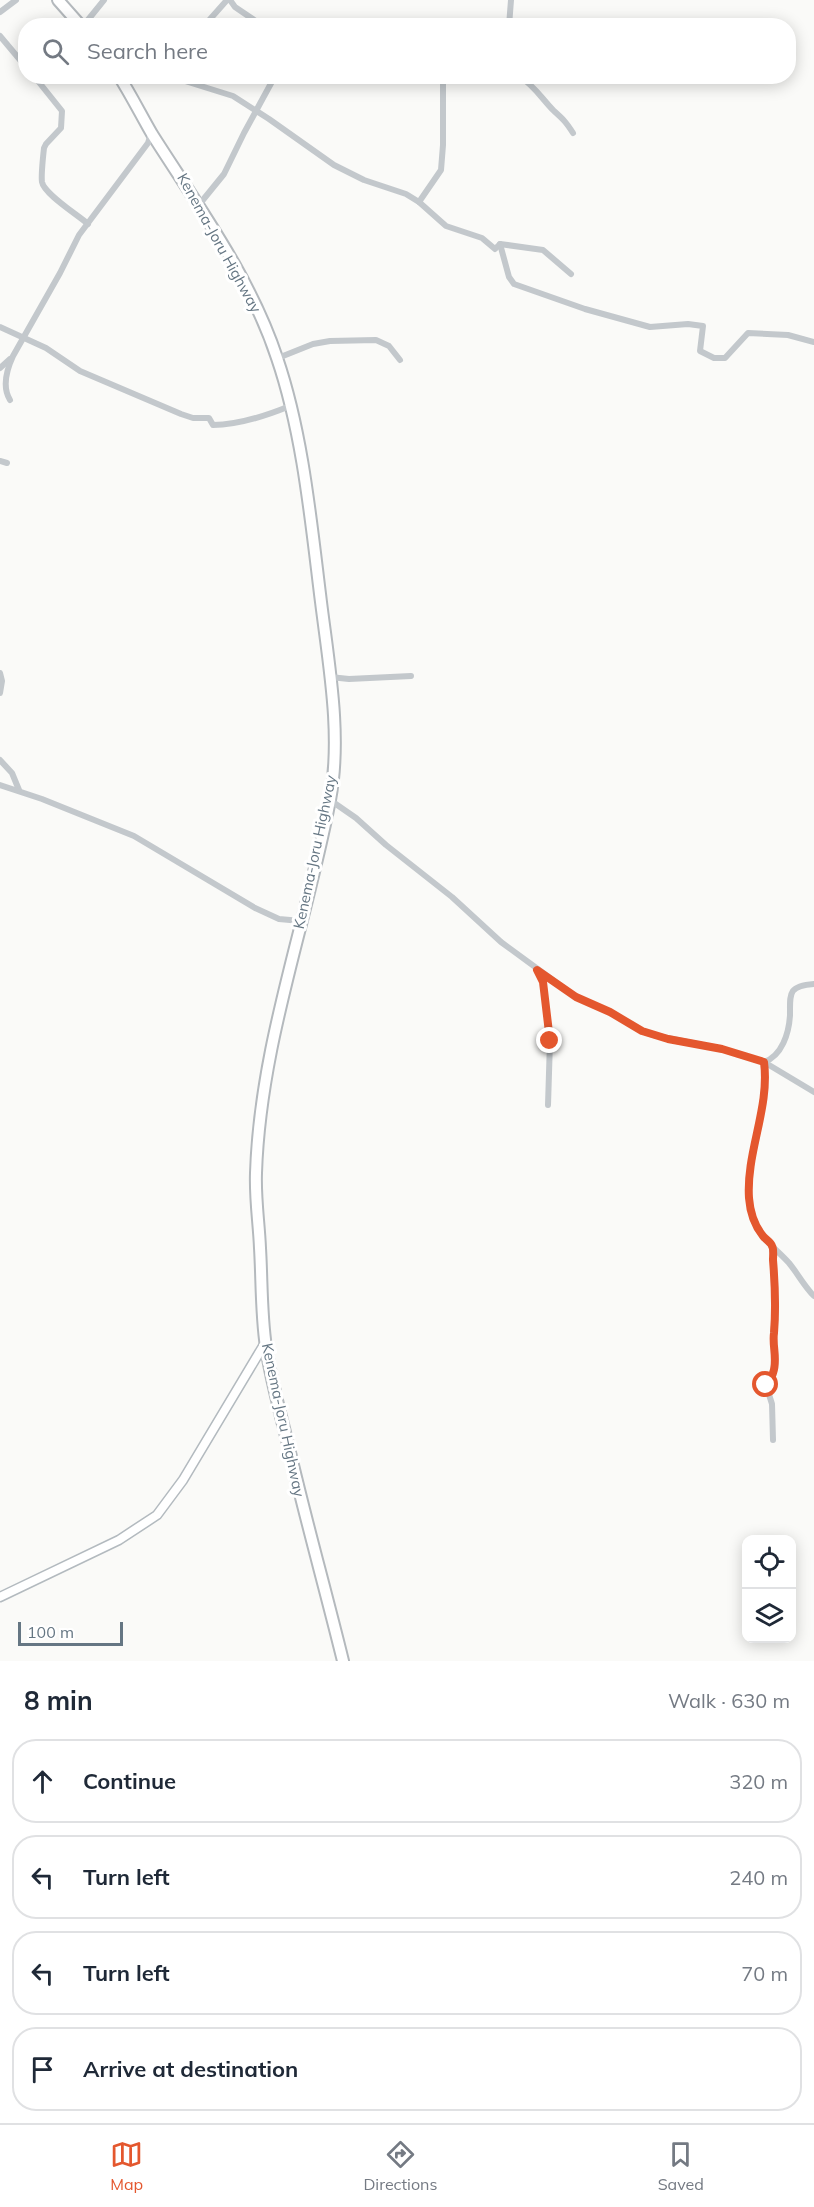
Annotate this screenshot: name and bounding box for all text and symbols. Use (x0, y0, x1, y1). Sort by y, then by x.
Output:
search box (18, 18, 796, 84)
icon: search (39, 35, 72, 68)
text: Search here (87, 37, 208, 65)
street label: Kenema-Joru Highway (173, 170, 266, 316)
street label: Kenema-Joru Highway (289, 773, 340, 931)
route end (536, 1027, 562, 1053)
street label: Kenema-Joru Highway (258, 1341, 309, 1499)
route start (752, 1371, 778, 1397)
map controls (742, 1535, 796, 1643)
button: locate (742, 1535, 796, 1589)
button: layers (742, 1589, 796, 1643)
scale bar (18, 1619, 123, 1646)
text: 100 m (27, 1622, 74, 1642)
text: 8 min (24, 1684, 93, 1717)
text: Walk · 630 m (668, 1688, 790, 1713)
icon: ahead (26, 1765, 59, 1798)
text: Continue (83, 1767, 176, 1795)
text: 320 m (729, 1769, 788, 1794)
icon: left (26, 1861, 59, 1894)
text: Turn left (83, 1863, 170, 1891)
text: 240 m (729, 1865, 788, 1890)
icon: left (26, 1957, 59, 1990)
text: Turn left (83, 1959, 170, 1987)
text: 70 m (741, 1961, 788, 1986)
icon: arrive (26, 2053, 59, 2086)
text: Arrive at destination (83, 2055, 298, 2083)
tab: Map (110, 2138, 143, 2194)
tab: Directions (363, 2138, 437, 2194)
tab: Saved (658, 2138, 704, 2194)

